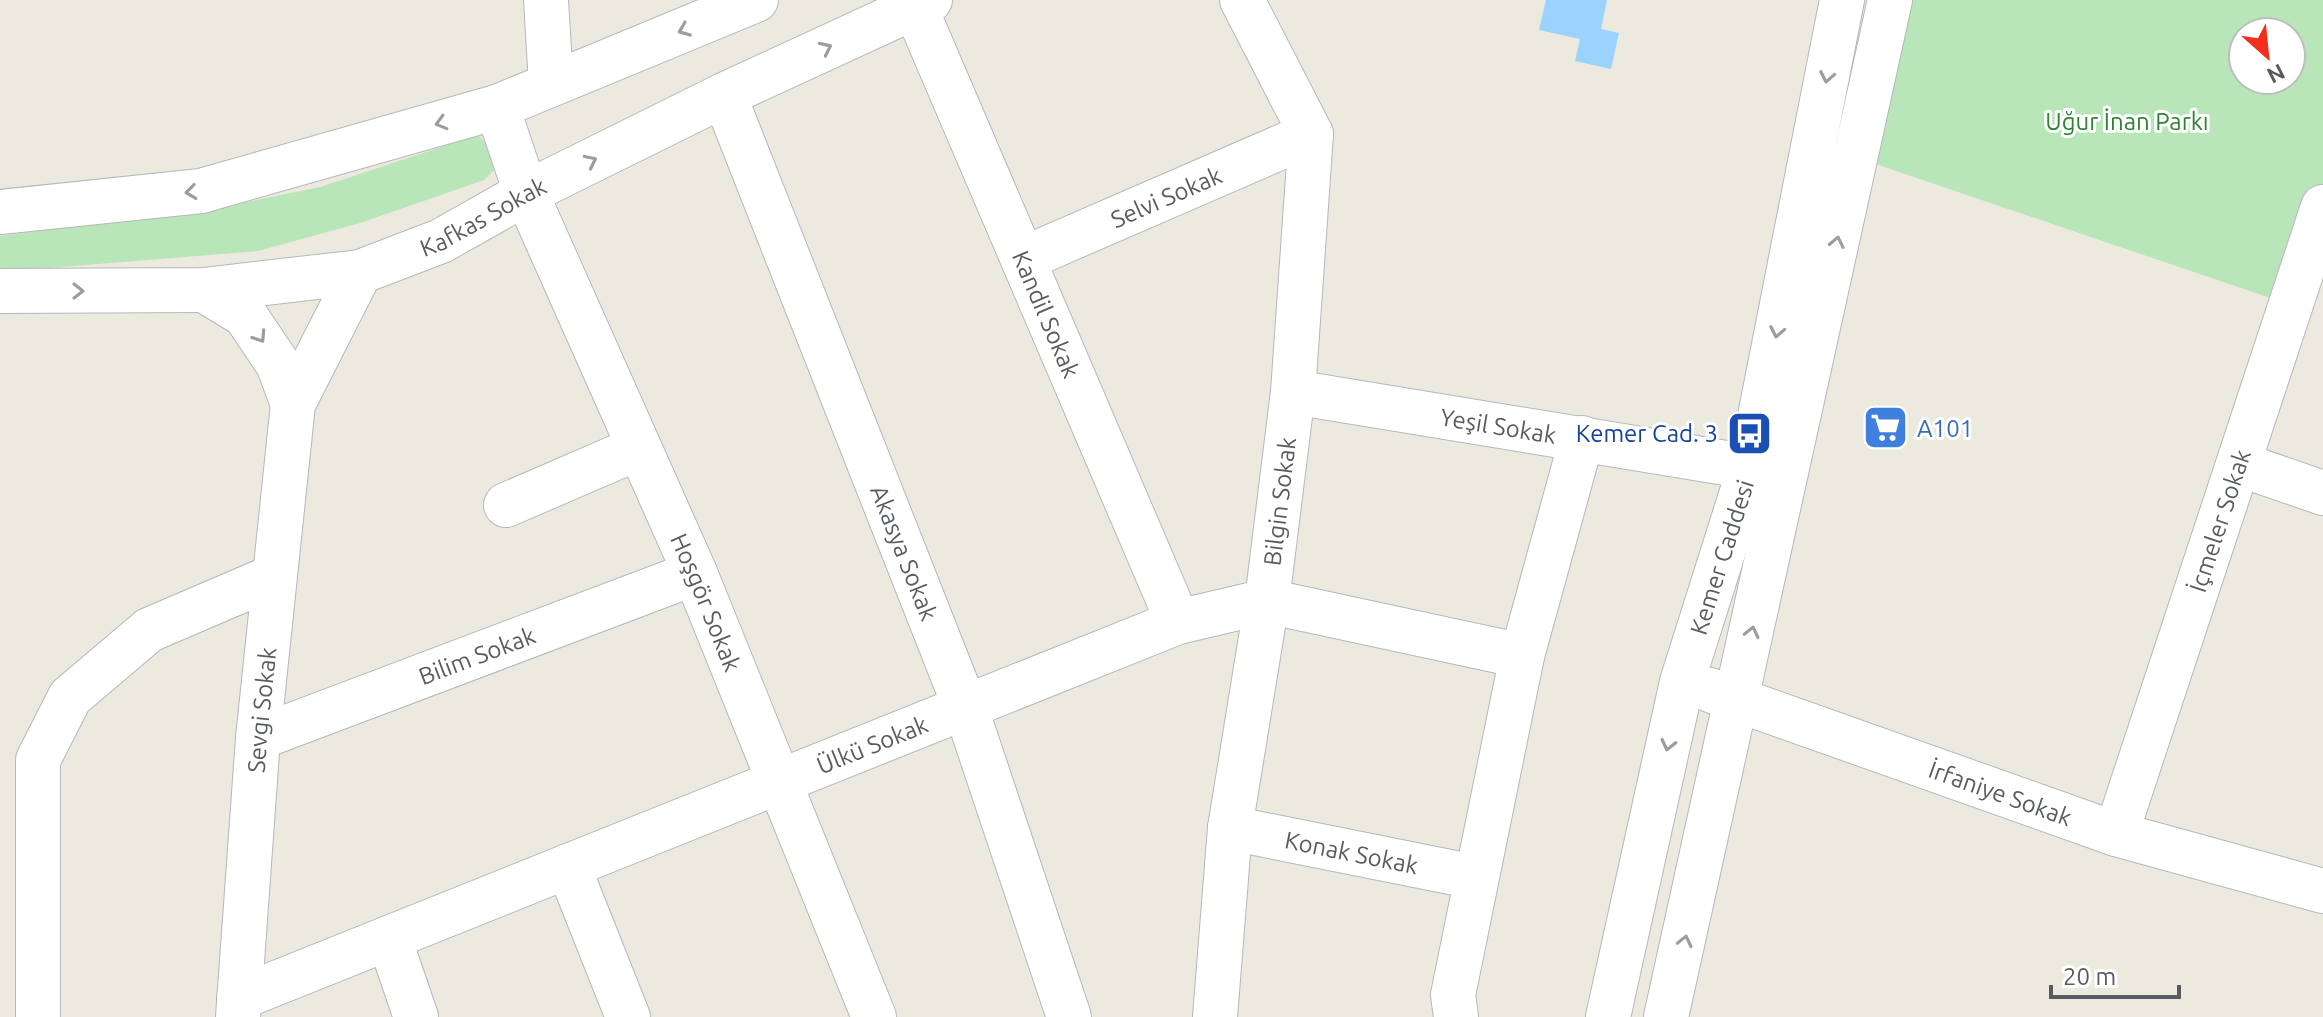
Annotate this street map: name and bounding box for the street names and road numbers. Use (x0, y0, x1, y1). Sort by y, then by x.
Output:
street label: Selvi Sokak (1106, 161, 1226, 233)
street label: Kafkas Sokak (416, 172, 550, 261)
street label: Kandil Sokak (1007, 246, 1085, 382)
street label: Yeşil Sokak (1438, 403, 1558, 449)
street label: Bilgin Sokak (1258, 435, 1301, 567)
street label: İçmeler Sokak (2183, 446, 2256, 595)
street label: Kemer Caddesi (1684, 476, 1759, 638)
street label: Akasya Sokak (866, 481, 943, 624)
street label: Hoşgör Sokak (666, 529, 747, 675)
street label: Bilim Sokak (415, 621, 539, 690)
street label: Sevgi Sokak (242, 646, 281, 774)
street label: Ülkü Sokak (813, 710, 932, 779)
street label: İrfaniye Sokak (1925, 755, 2075, 831)
street label: Konak Sokak (1283, 826, 1421, 879)

